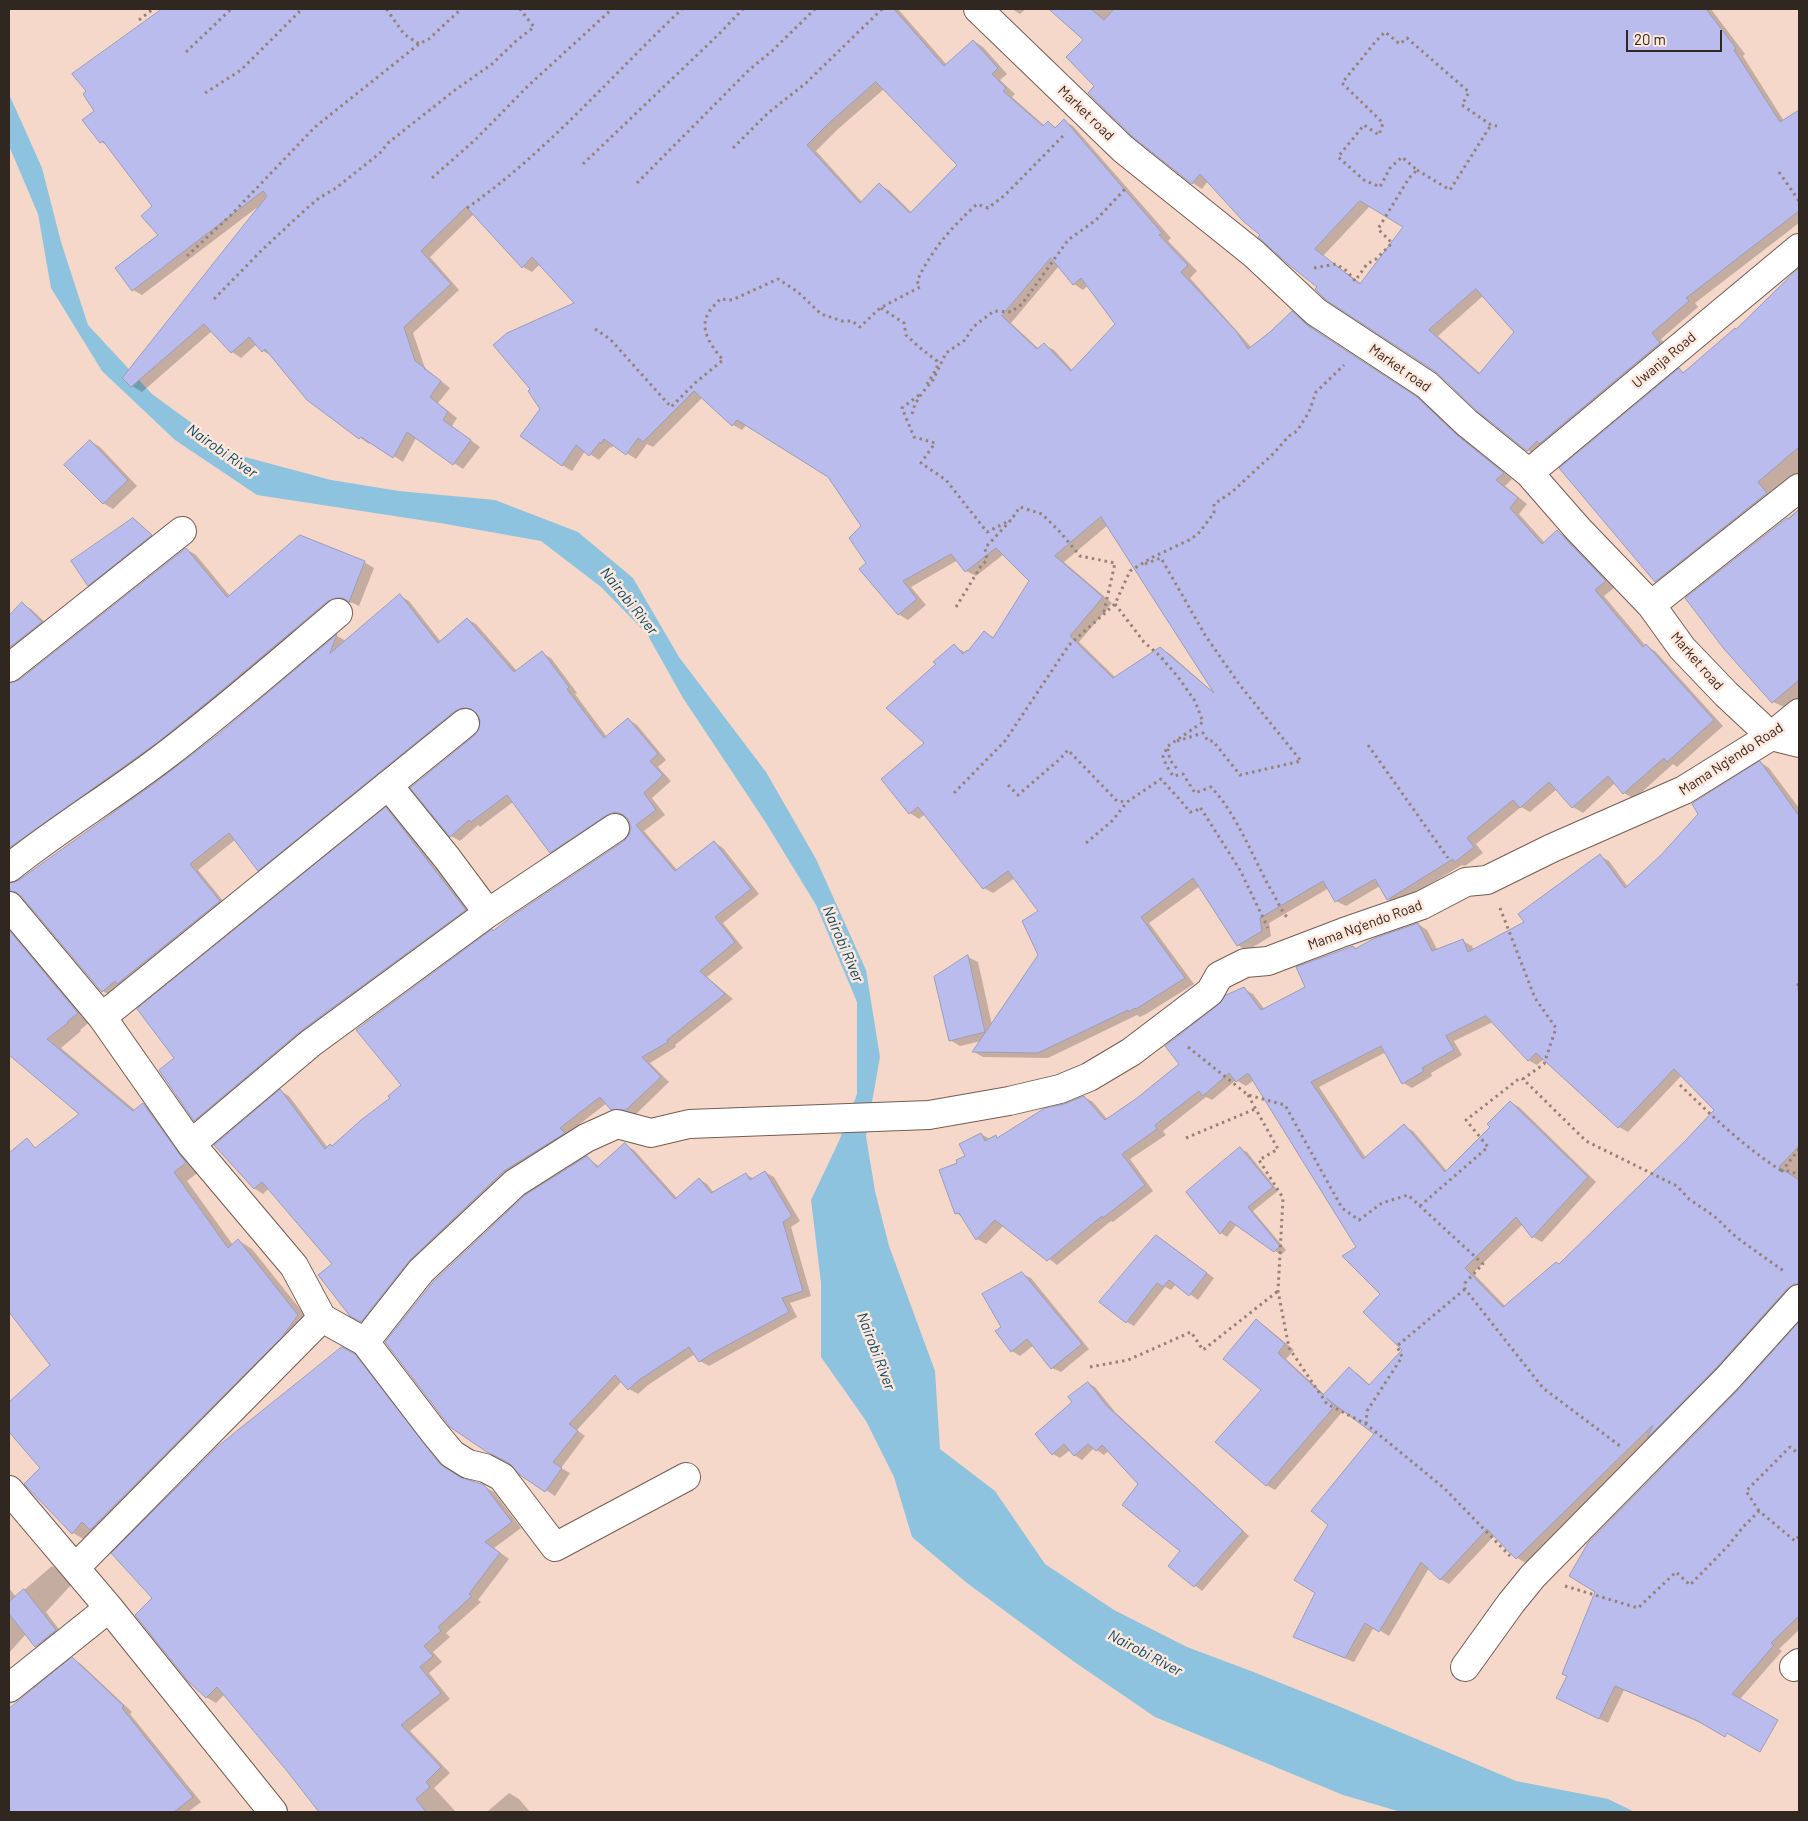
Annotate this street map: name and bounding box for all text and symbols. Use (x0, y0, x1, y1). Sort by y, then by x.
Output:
scale bar (1628, 20, 1724, 52)
text: 20 m (1634, 30, 1666, 48)
street label: Market road (1054, 82, 1118, 144)
street label: Uwanja Road (1629, 328, 1699, 392)
street label: Market road (1366, 341, 1434, 395)
water label: Nairobi River (183, 420, 261, 482)
water label: Nairobi River (596, 564, 662, 638)
street label: Market road (1667, 628, 1727, 694)
street label: Mama Ng'endo Road (1676, 719, 1786, 799)
street label: Mama Ng'endo Road (1305, 896, 1425, 954)
water label: Nairobi River (819, 903, 867, 985)
water label: Nairobi River (853, 1310, 899, 1392)
water label: Nairobi River (1105, 1626, 1185, 1680)

